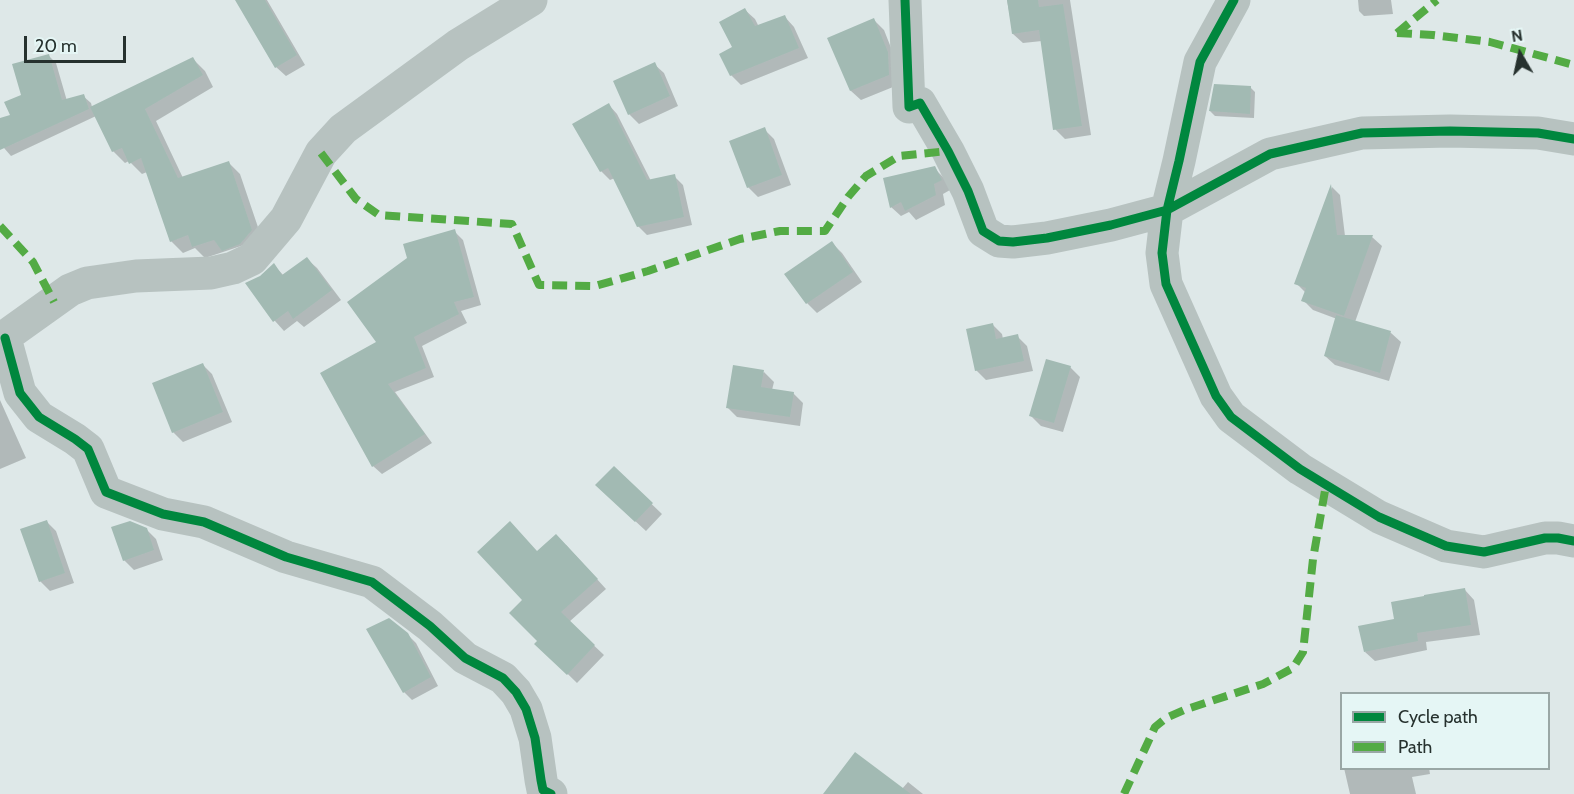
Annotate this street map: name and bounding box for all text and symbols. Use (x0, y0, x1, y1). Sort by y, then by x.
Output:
scale bar (27, 24, 129, 62)
north arrow (1490, 24, 1550, 84)
text: N (1510, 25, 1524, 46)
text: 20 m (35, 35, 77, 57)
legend (1340, 692, 1550, 770)
text: Cycle path (1398, 706, 1478, 728)
text: Path (1398, 736, 1432, 758)

